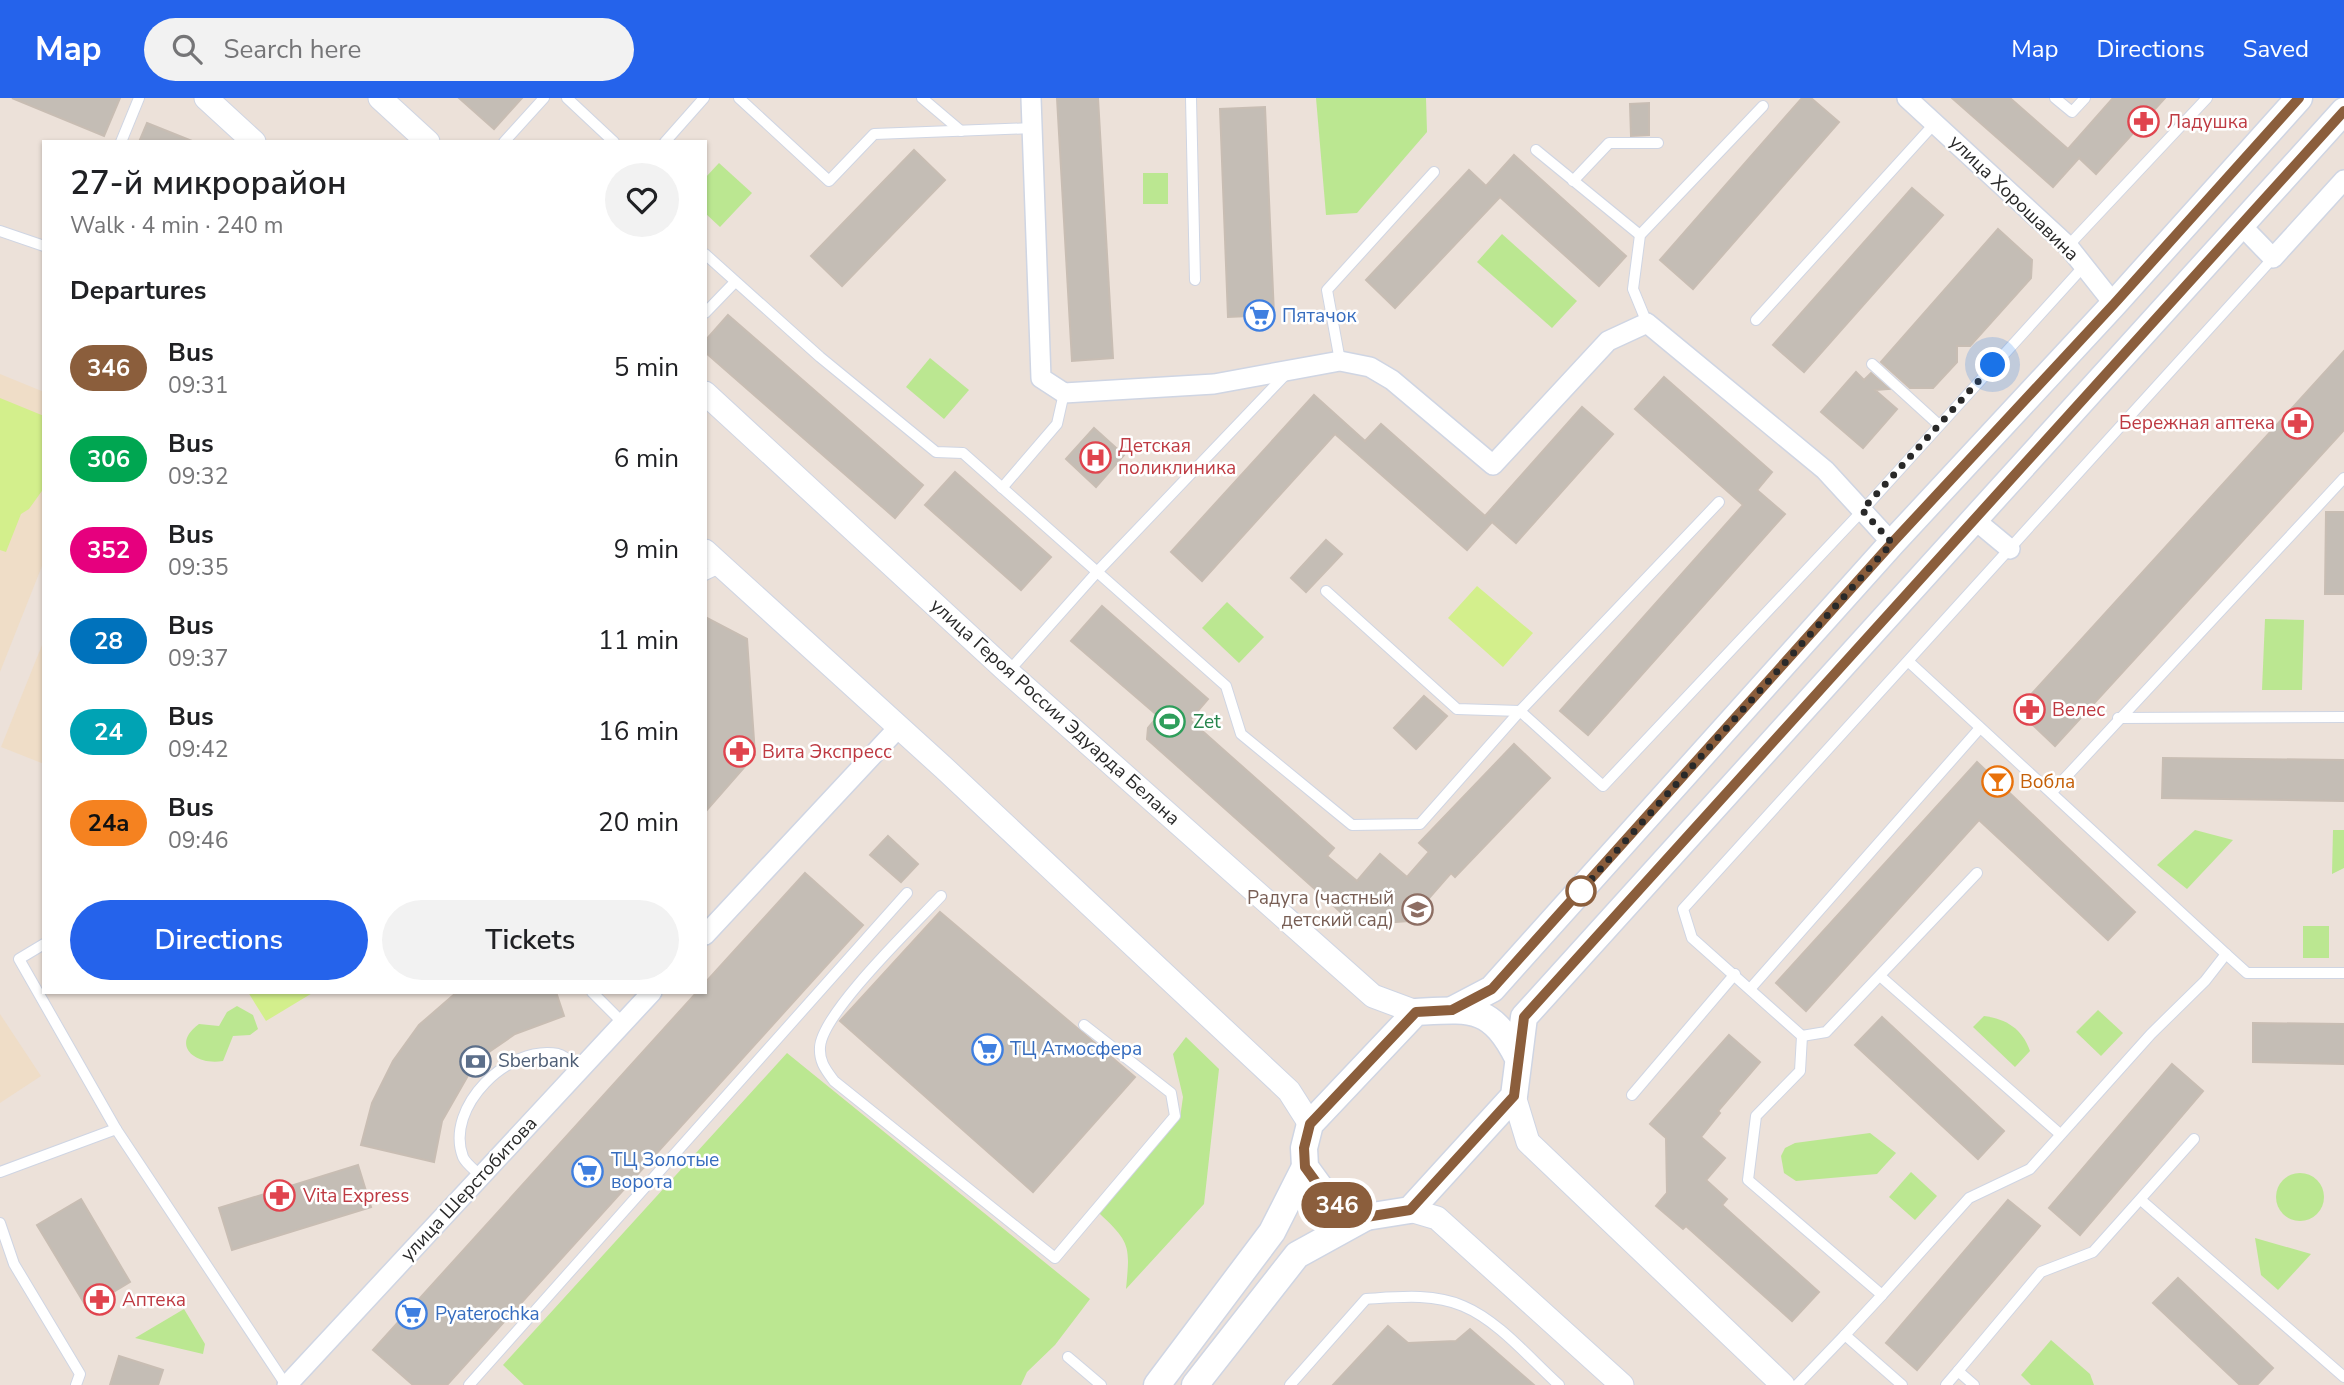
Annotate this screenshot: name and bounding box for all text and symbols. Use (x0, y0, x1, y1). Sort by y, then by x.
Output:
search box (144, 18, 634, 81)
text: Map (35, 27, 102, 72)
icon: search (168, 30, 206, 68)
text: Search here (224, 32, 361, 67)
text: Map (2011, 33, 2058, 65)
text: Directions (2096, 33, 2205, 65)
text: Saved (2243, 33, 2309, 65)
pharmacy icon: Ладушка (2127, 105, 2161, 139)
place label: Ладушка (2167, 109, 2248, 135)
street label: улица Хорошавина (1943, 129, 2085, 267)
text: 27-й микрорайон (70, 161, 347, 206)
button: heart (605, 163, 679, 237)
text: Walk · 4 min · 240 m (70, 210, 283, 241)
text: Departures (70, 273, 206, 308)
supermarket icon: Пятачок (1242, 299, 1276, 333)
place label: Пятачок (1282, 303, 1357, 329)
text: Bus (168, 335, 214, 370)
your location (1975, 347, 2010, 382)
text: 5 min (614, 350, 679, 385)
text: 346 (87, 352, 130, 384)
text: 09:31 (168, 370, 228, 401)
pharmacy icon: Бережная аптека (2281, 406, 2315, 440)
place label: Бережная аптека (2119, 410, 2275, 436)
text: Bus (168, 426, 214, 461)
place label: Детская поликлиника (1118, 433, 1236, 481)
hospital icon: Детская поликлиника (1078, 440, 1112, 474)
text: 6 min (614, 441, 679, 476)
text: 306 (87, 443, 130, 475)
text: 09:32 (168, 461, 228, 492)
text: Bus (168, 517, 214, 552)
text: 9 min (614, 532, 679, 567)
text: 352 (87, 534, 130, 566)
text: 09:35 (168, 552, 228, 583)
street label: улица Героя России Эдуарда Белана (925, 593, 1185, 831)
text: Bus (168, 608, 214, 643)
text: 11 min (598, 623, 679, 658)
text: 28 (94, 625, 123, 657)
text: 09:37 (168, 643, 228, 674)
pharmacy icon: Велес (2012, 693, 2046, 727)
place label: Велес (2052, 697, 2105, 723)
text: Bus (168, 699, 214, 734)
sports icon: Zet (1153, 705, 1187, 739)
place label: Zet (1193, 709, 1221, 735)
text: 16 min (598, 714, 679, 749)
text: 24 (94, 716, 123, 748)
text: 09:42 (168, 734, 228, 765)
pharmacy icon: Вита Экспресс (722, 735, 756, 769)
place label: Вита Экспресс (762, 739, 892, 765)
bar icon: Вобла (1980, 765, 2014, 799)
place label: Вобла (2020, 769, 2075, 795)
text: Bus (168, 790, 214, 825)
text: 20 min (598, 805, 679, 840)
text: 24a (88, 807, 129, 839)
text: 09:46 (168, 825, 228, 856)
unlabelled marker (1566, 876, 1596, 906)
place label: Радуга (частный детский сад) (1247, 885, 1394, 933)
school or university icon: Радуга (частный детский сад) (1400, 892, 1434, 926)
button: Directions (70, 900, 368, 980)
button: Tickets (382, 900, 679, 980)
supermarket icon: ТЦ Атмосфера (970, 1032, 1004, 1066)
place label: ТЦ Атмосфера (1010, 1036, 1142, 1062)
bank icon: Sberbank (458, 1044, 492, 1078)
place label: Sberbank (498, 1048, 580, 1074)
street label: улица Шерстобитова (395, 1111, 543, 1267)
place label: ТЦ Золотые ворота (611, 1147, 719, 1195)
supermarket icon: ТЦ Золотые ворота (571, 1154, 605, 1188)
pharmacy icon: Vita Express (263, 1179, 297, 1213)
line badge: 346 (1297, 1182, 1377, 1228)
place label: Vita Express (302, 1183, 409, 1209)
text: 346 (1315, 1189, 1359, 1221)
pharmacy icon: Аптека (82, 1283, 116, 1317)
place label: Аптека (122, 1287, 186, 1313)
supermarket icon: Pyaterochka (395, 1297, 429, 1331)
place label: Pyaterochka (435, 1301, 540, 1327)

